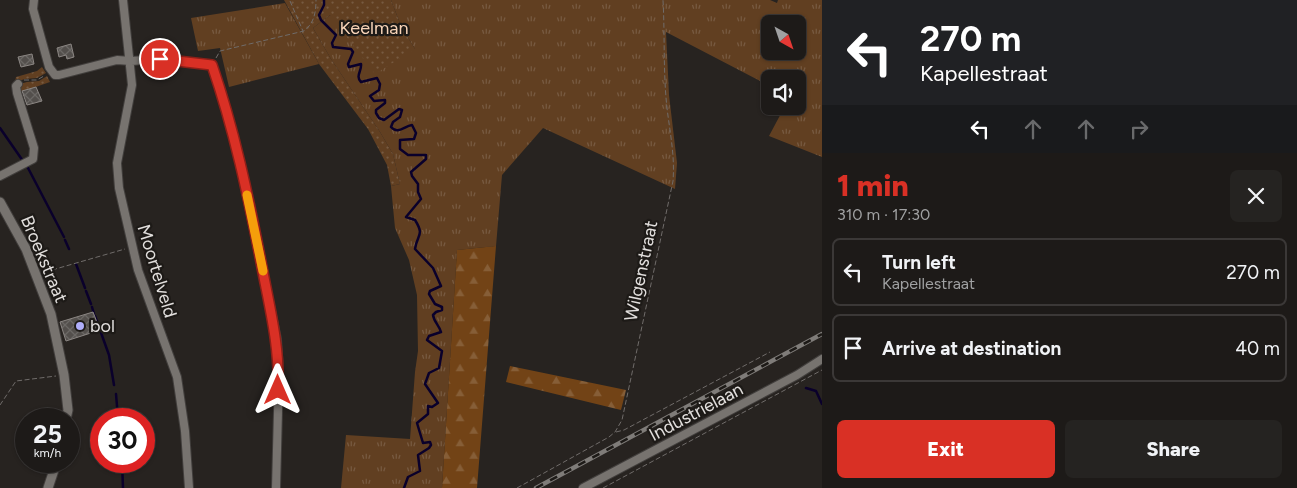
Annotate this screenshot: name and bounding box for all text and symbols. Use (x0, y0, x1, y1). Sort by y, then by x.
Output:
north arrow (761, 15, 806, 60)
map controls (761, 15, 806, 115)
park label: Keelman (340, 17, 409, 39)
text: 270 m (920, 18, 1021, 60)
icon: left (837, 20, 902, 85)
pin (139, 38, 181, 80)
icon: arrive (146, 45, 174, 73)
text: Kapellestraat (920, 60, 1048, 87)
button: sound (761, 70, 806, 115)
icon: left (966, 115, 994, 143)
icon: ahead (1019, 115, 1047, 143)
icon: ahead (1072, 115, 1100, 143)
icon: right (1125, 115, 1153, 143)
text: 1 min (837, 167, 909, 204)
button: close (1230, 170, 1282, 222)
text: 310 m · 17:30 (837, 205, 930, 224)
street label: Broekstraat (16, 212, 72, 306)
street label: Wilgenstraat (620, 218, 662, 323)
street label: Moortelveld (132, 222, 182, 320)
text: Turn left (882, 251, 956, 274)
icon: left (839, 258, 867, 286)
text: 270 m (1226, 261, 1280, 284)
text: Kapellestraat (882, 274, 975, 293)
place label: bol (90, 315, 115, 337)
marker: bol (74, 320, 86, 332)
icon: arrive (839, 334, 867, 362)
text: Arrive at destination (882, 337, 1061, 360)
text: 40 m (1235, 337, 1280, 360)
position arrow (251, 363, 303, 415)
street label: Industrielaan (645, 378, 747, 446)
speed limit sign: 30 (90, 408, 155, 473)
text: 25 (33, 419, 62, 449)
button: Exit (837, 420, 1055, 478)
button: Share (1065, 420, 1282, 478)
text: km/h (34, 446, 61, 460)

